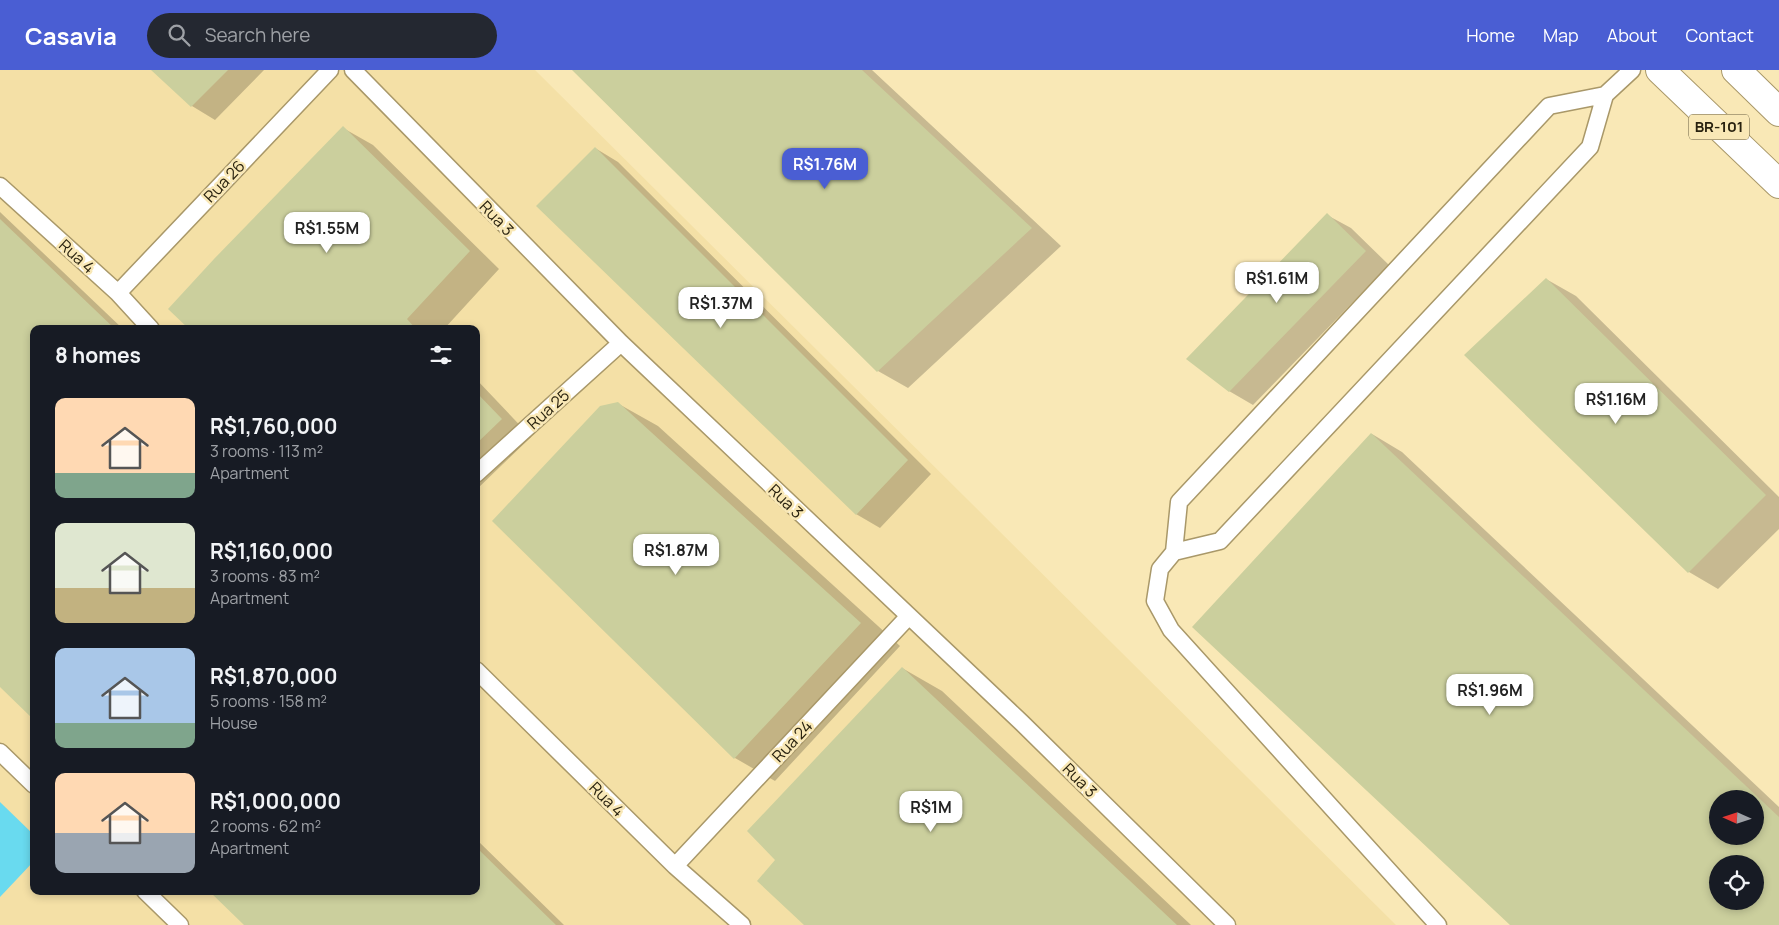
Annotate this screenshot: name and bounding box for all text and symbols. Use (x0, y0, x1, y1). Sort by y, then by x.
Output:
search box (147, 13, 497, 58)
text: Casavia (25, 19, 117, 52)
icon: search (165, 21, 193, 49)
text: Search here (205, 22, 310, 48)
text: Home (1466, 23, 1515, 47)
text: Map (1543, 23, 1579, 47)
text: About (1607, 23, 1657, 47)
text: Contact (1685, 23, 1754, 47)
road number: BR-101 (1689, 114, 1749, 140)
pin: R$1.76M (779, 148, 871, 190)
text: R$1.76M (793, 153, 857, 175)
street label: Rua 26 (198, 155, 250, 207)
street label: Rua 3 (475, 196, 519, 240)
pin: R$1.55M (281, 212, 373, 254)
text: R$1.55M (295, 217, 359, 239)
street label: Rua 4 (54, 234, 100, 278)
pin: R$1.61M (1231, 262, 1323, 304)
text: R$1.61M (1246, 267, 1308, 289)
pin: R$1.37M (675, 286, 767, 329)
text: R$1.37M (689, 292, 753, 314)
text: 8 homes (55, 341, 141, 369)
icon: filters (427, 341, 455, 369)
pin: R$1.16M (1570, 382, 1662, 425)
street label: Rua 25 (522, 384, 574, 434)
text: R$1.16M (1586, 388, 1646, 410)
text: R$1,760,000 (210, 412, 338, 440)
icon: home (95, 418, 155, 478)
text: 3 rooms · 113 m² (210, 440, 323, 462)
text: Apartment (210, 462, 289, 484)
street label: Rua 3 (764, 479, 808, 523)
pin: R$1.87M (630, 534, 722, 576)
text: R$1,160,000 (210, 537, 333, 565)
text: R$1.87M (644, 539, 708, 561)
icon: home (95, 543, 155, 603)
text: 3 rooms · 83 m² (210, 565, 320, 587)
text: Apartment (210, 587, 289, 609)
text: R$1,870,000 (210, 662, 338, 690)
icon: home (95, 668, 155, 728)
pin: R$1.96M (1444, 674, 1536, 716)
text: R$1.96M (1457, 679, 1523, 701)
text: 5 rooms · 158 m² (210, 690, 327, 712)
text: House (210, 712, 258, 734)
street label: Rua 24 (767, 715, 817, 767)
street label: Rua 3 (1058, 758, 1102, 802)
street label: Rua 4 (585, 777, 629, 821)
text: R$1,000,000 (210, 787, 341, 815)
pin: R$1M (901, 790, 961, 833)
north arrow (1709, 790, 1764, 845)
map controls (1709, 790, 1764, 910)
icon: home (95, 793, 155, 853)
text: R$1M (910, 796, 952, 818)
text: 2 rooms · 62 m² (210, 815, 321, 837)
text: Apartment (210, 837, 289, 859)
button: locate (1709, 855, 1764, 910)

